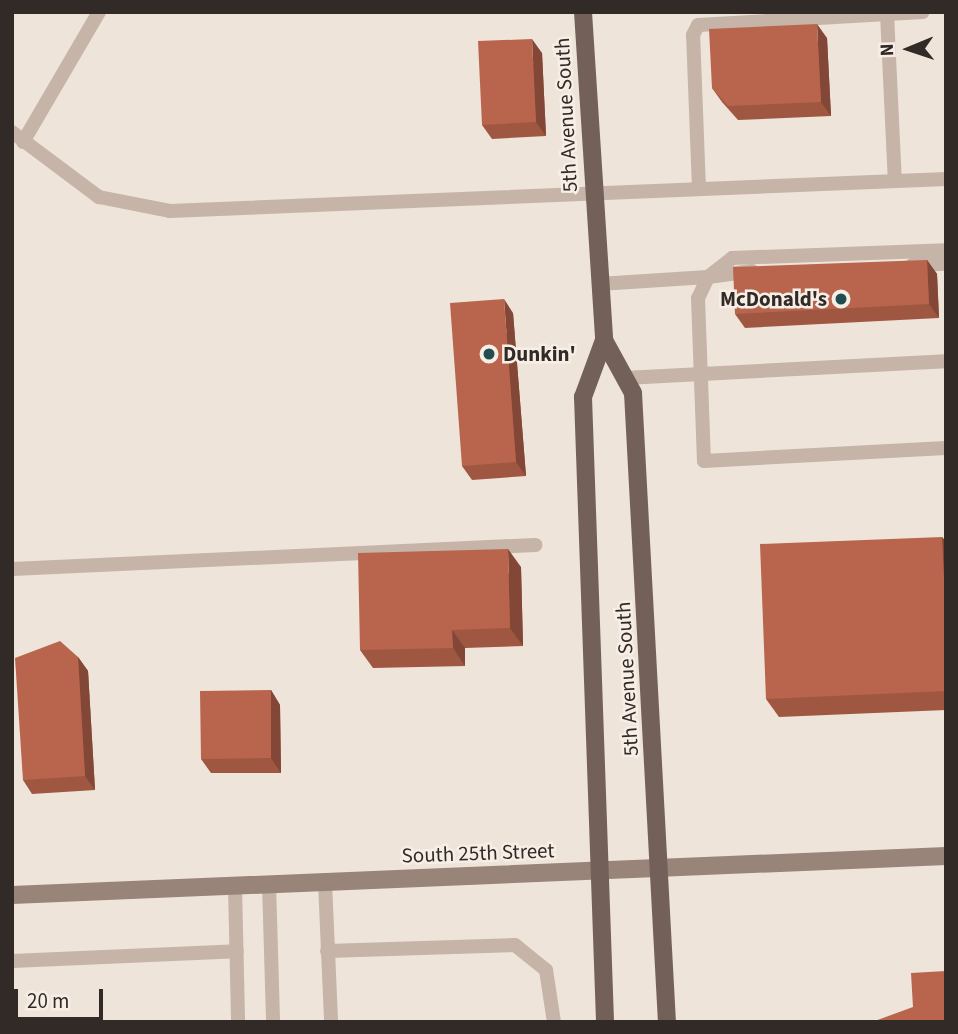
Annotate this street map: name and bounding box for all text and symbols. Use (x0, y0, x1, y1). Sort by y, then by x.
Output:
north arrow (874, 14, 944, 84)
street label: 5th Avenue South (549, 37, 583, 193)
text: N (874, 43, 901, 57)
place label: McDonald's (720, 286, 827, 312)
marker: McDonald's (833, 291, 849, 307)
place label: Dunkin' (503, 341, 576, 367)
marker: Dunkin' (481, 346, 497, 362)
street label: 5th Avenue South (610, 601, 644, 757)
street label: South 25th Street (401, 838, 555, 868)
scale bar (18, 974, 107, 1018)
text: 20 m (27, 986, 69, 1016)

